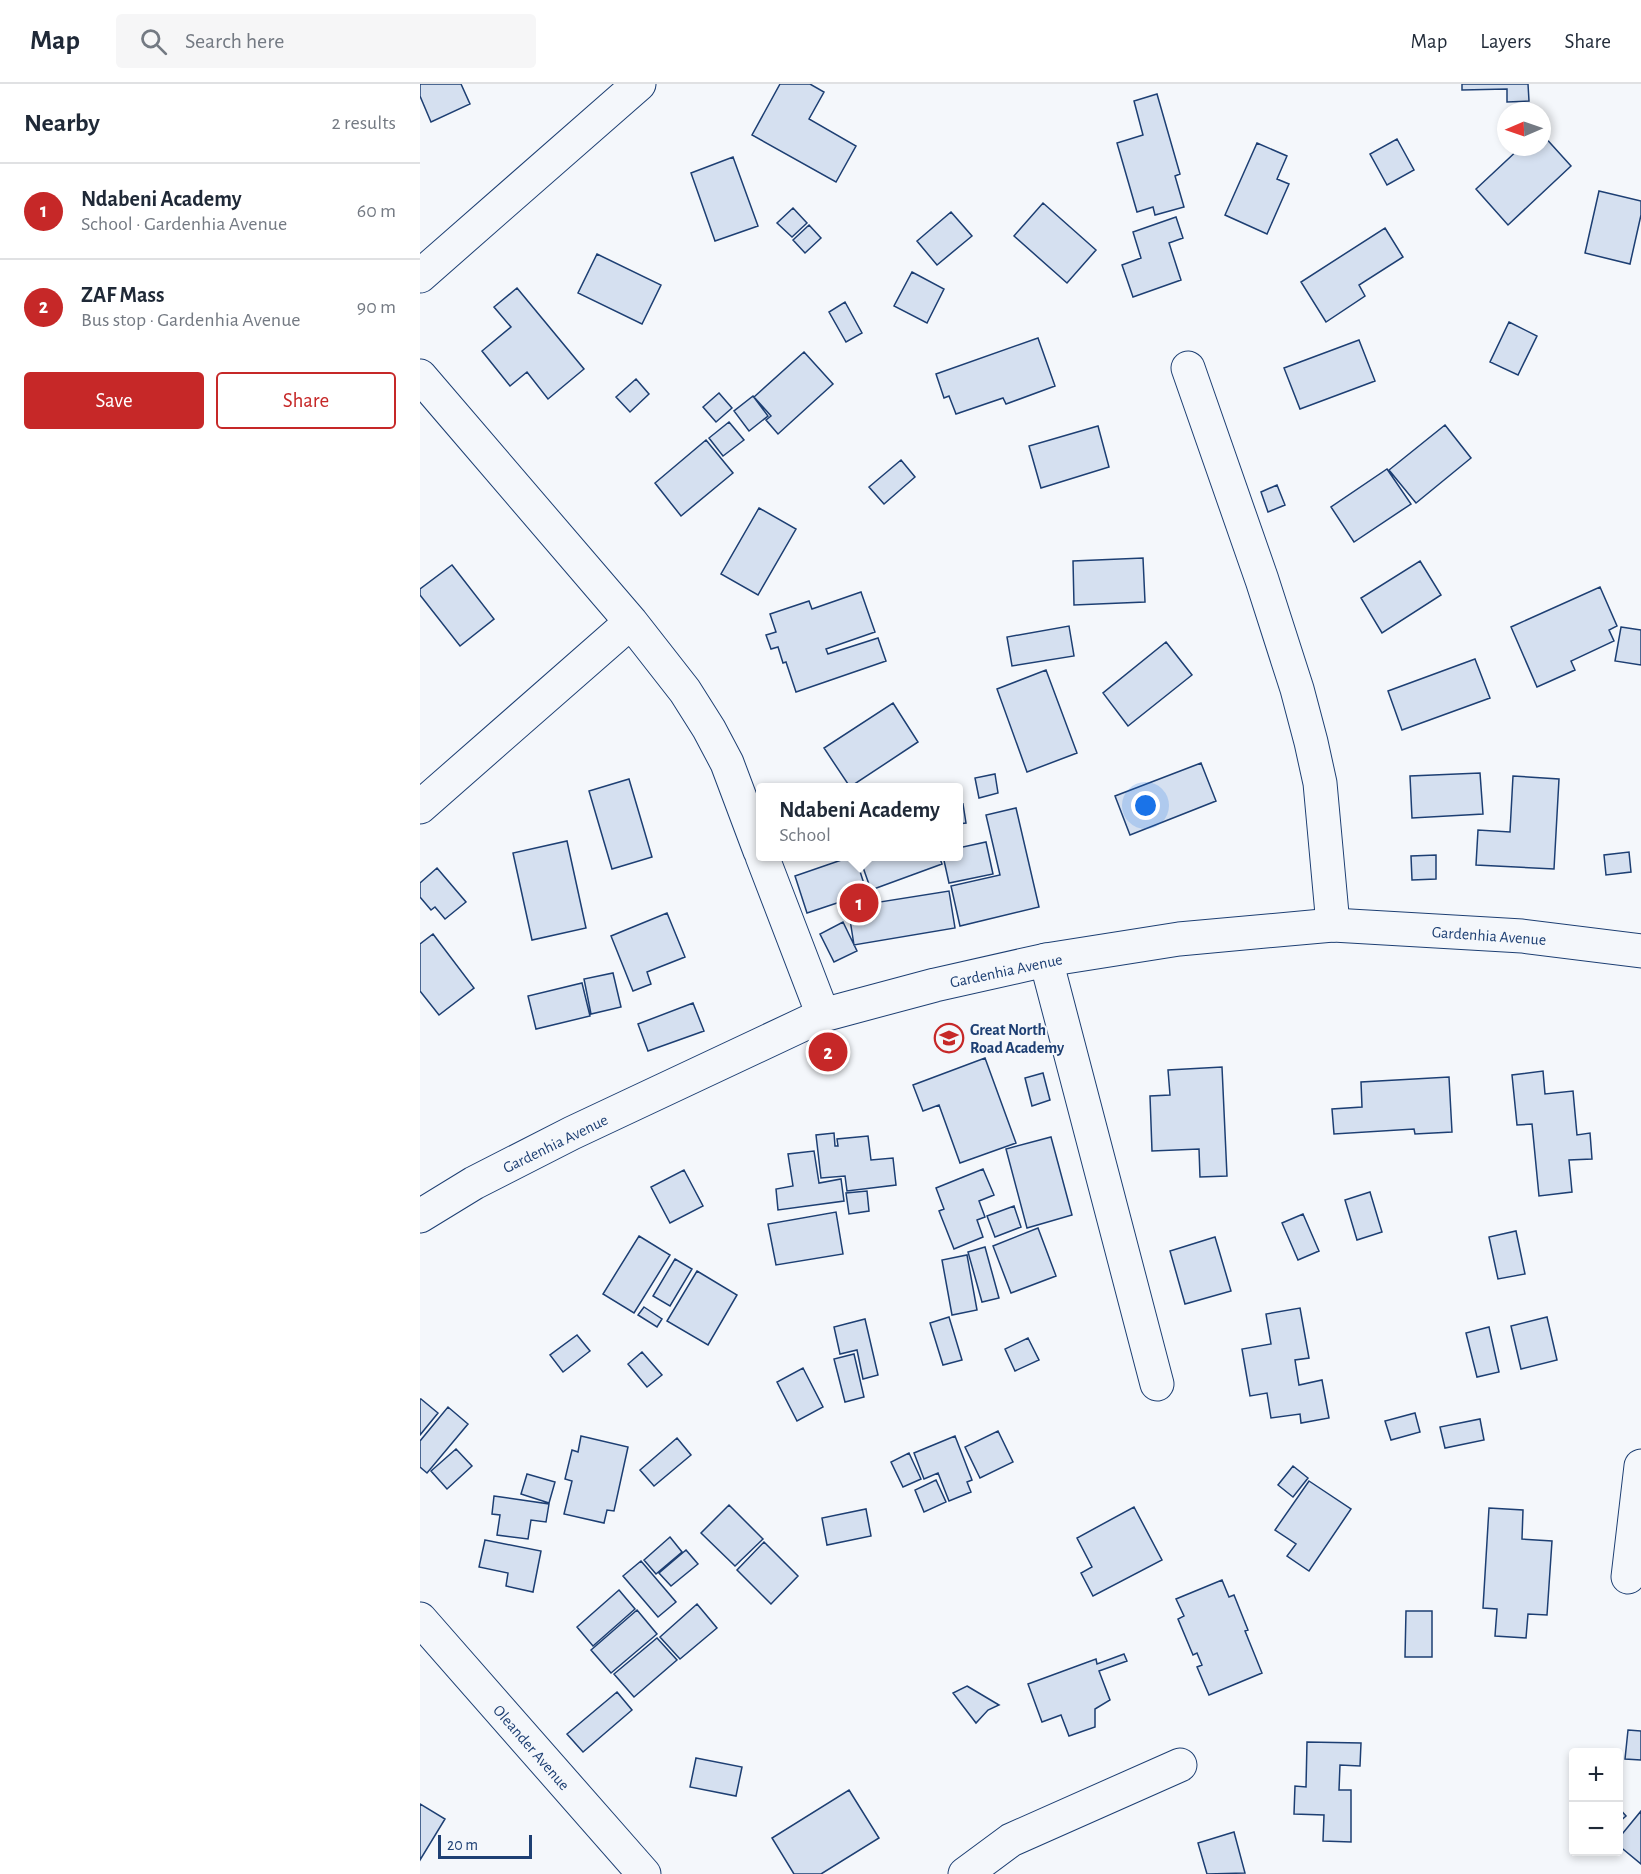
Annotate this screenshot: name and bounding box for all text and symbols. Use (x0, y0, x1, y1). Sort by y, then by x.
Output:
search box (116, 14, 536, 68)
icon: search (137, 25, 170, 58)
text: Map (30, 27, 80, 55)
text: Search here (185, 30, 284, 52)
text: Map (1411, 31, 1447, 52)
text: Layers (1480, 31, 1531, 52)
text: Share (1564, 31, 1611, 52)
north arrow (1497, 102, 1551, 156)
text: Nearby (24, 110, 100, 136)
text: 2 results (332, 113, 396, 133)
text: Ndabeni Academy (81, 188, 241, 210)
text: 1 (40, 201, 47, 221)
text: 60 m (357, 201, 396, 221)
text: School · Gardenhia Avenue (81, 214, 287, 234)
text: ZAF Mass (81, 284, 164, 306)
text: 2 (39, 297, 48, 317)
text: 90 m (357, 297, 396, 317)
text: Bus stop · Gardenhia Avenue (81, 310, 301, 330)
button: Save (24, 372, 204, 429)
button: Share (216, 372, 396, 429)
popup (756, 783, 963, 861)
your location (1131, 791, 1160, 820)
text: Ndabeni Academy (779, 799, 940, 821)
text: School (779, 825, 831, 845)
pin: 1 (840, 880, 878, 926)
street label: Gardenhia Avenue (1431, 924, 1547, 948)
street label: Gardenhia Avenue (948, 951, 1064, 991)
school or university icon: Great North Road Academy (933, 1022, 965, 1054)
place label: Great North Road Academy (970, 1022, 1065, 1057)
pin: 2 (808, 1030, 848, 1074)
street label: Gardenhia Avenue (500, 1112, 610, 1176)
street label: Oleander Avenue (490, 1702, 572, 1793)
map controls (1569, 1748, 1623, 1856)
button: + (1569, 1748, 1623, 1802)
button: − (1569, 1802, 1623, 1856)
scale bar (438, 1832, 532, 1860)
text: 20 m (447, 1837, 478, 1853)

